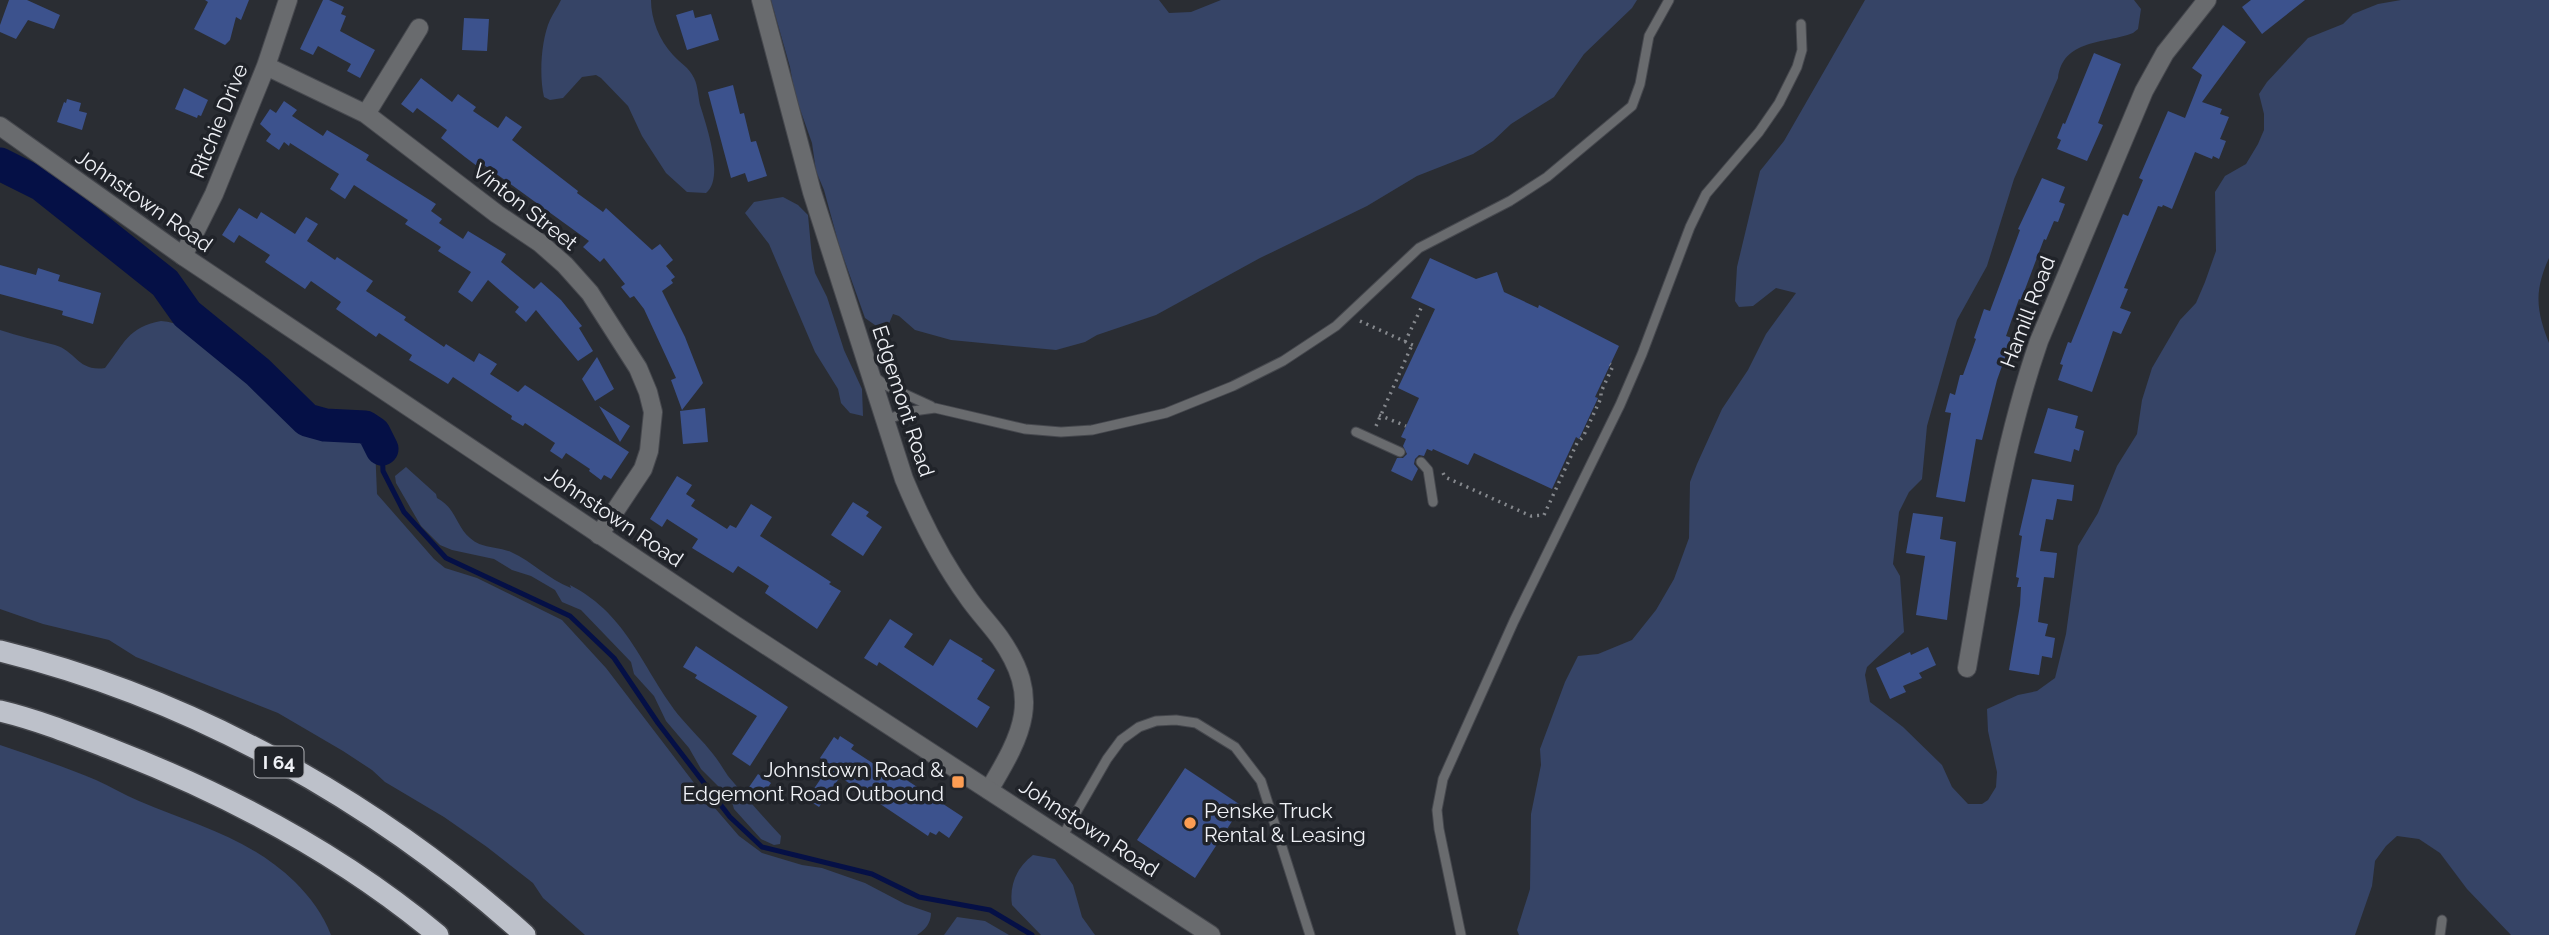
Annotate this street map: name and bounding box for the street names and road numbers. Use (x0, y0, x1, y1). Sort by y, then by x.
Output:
street label: Ritchie Drive (184, 60, 253, 182)
street label: Johnstown Road (71, 144, 217, 257)
street label: Vinton Street (468, 158, 583, 255)
street label: Hamill Road (1995, 253, 2060, 371)
street label: Edgemont Road (867, 322, 940, 480)
street label: Johnstown Road (541, 461, 688, 572)
road number: I 64 (254, 747, 304, 778)
street label: Johnstown Road (1015, 773, 1164, 882)

